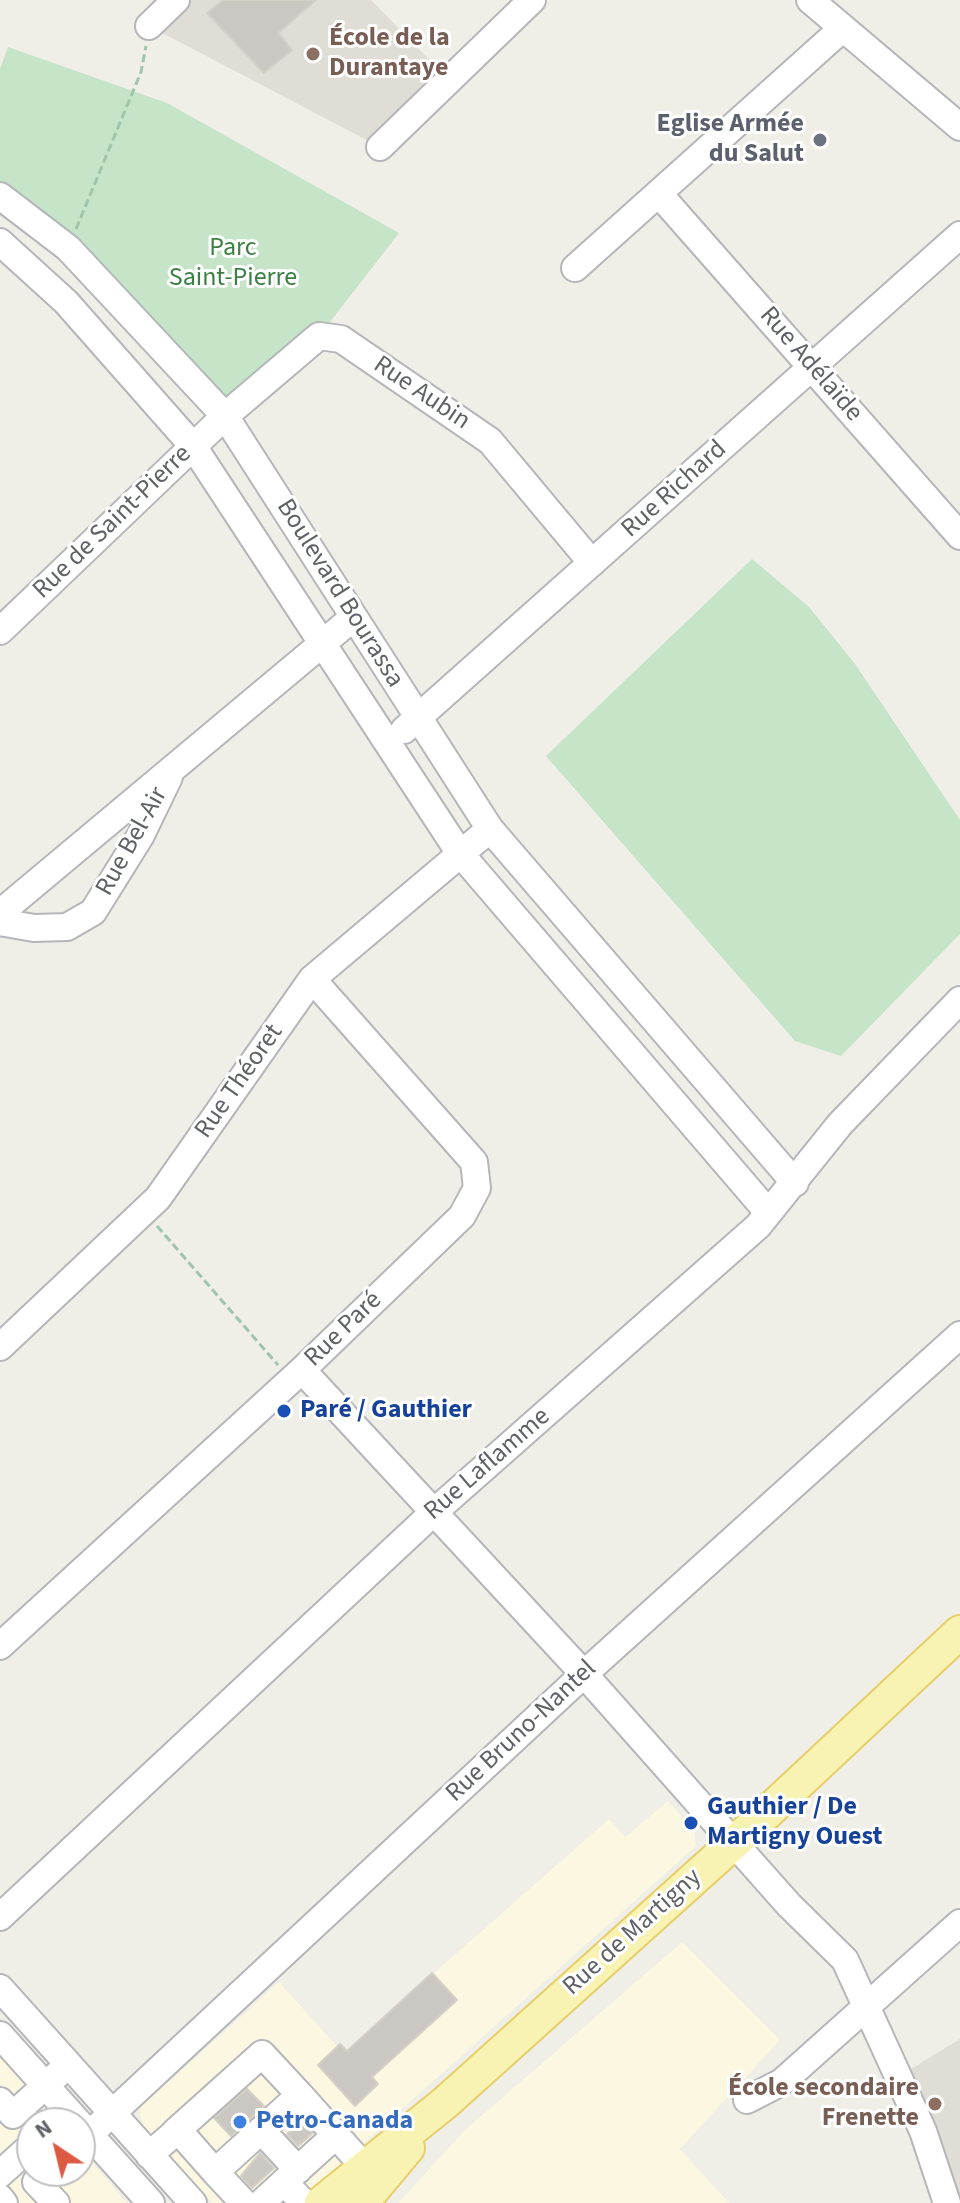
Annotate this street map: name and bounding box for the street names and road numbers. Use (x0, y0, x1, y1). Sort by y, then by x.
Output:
street label: Rue Adélaïde (752, 301, 868, 429)
street label: Rue Aubin (367, 350, 475, 438)
street label: Rue Richard (616, 435, 734, 545)
street label: Rue de Saint-Pierre (27, 440, 199, 606)
street label: Boulevard Bourassa (268, 494, 410, 694)
street label: Rue Bel-Air (90, 782, 176, 902)
street label: Rue Théoret (189, 1019, 291, 1145)
street label: Rue Paré (299, 1286, 389, 1374)
street label: Rue Laflamme (419, 1402, 557, 1528)
street label: Rue Bruno-Nantel (440, 1654, 604, 1810)
street label: Rue de Martigny (557, 1863, 709, 2003)

